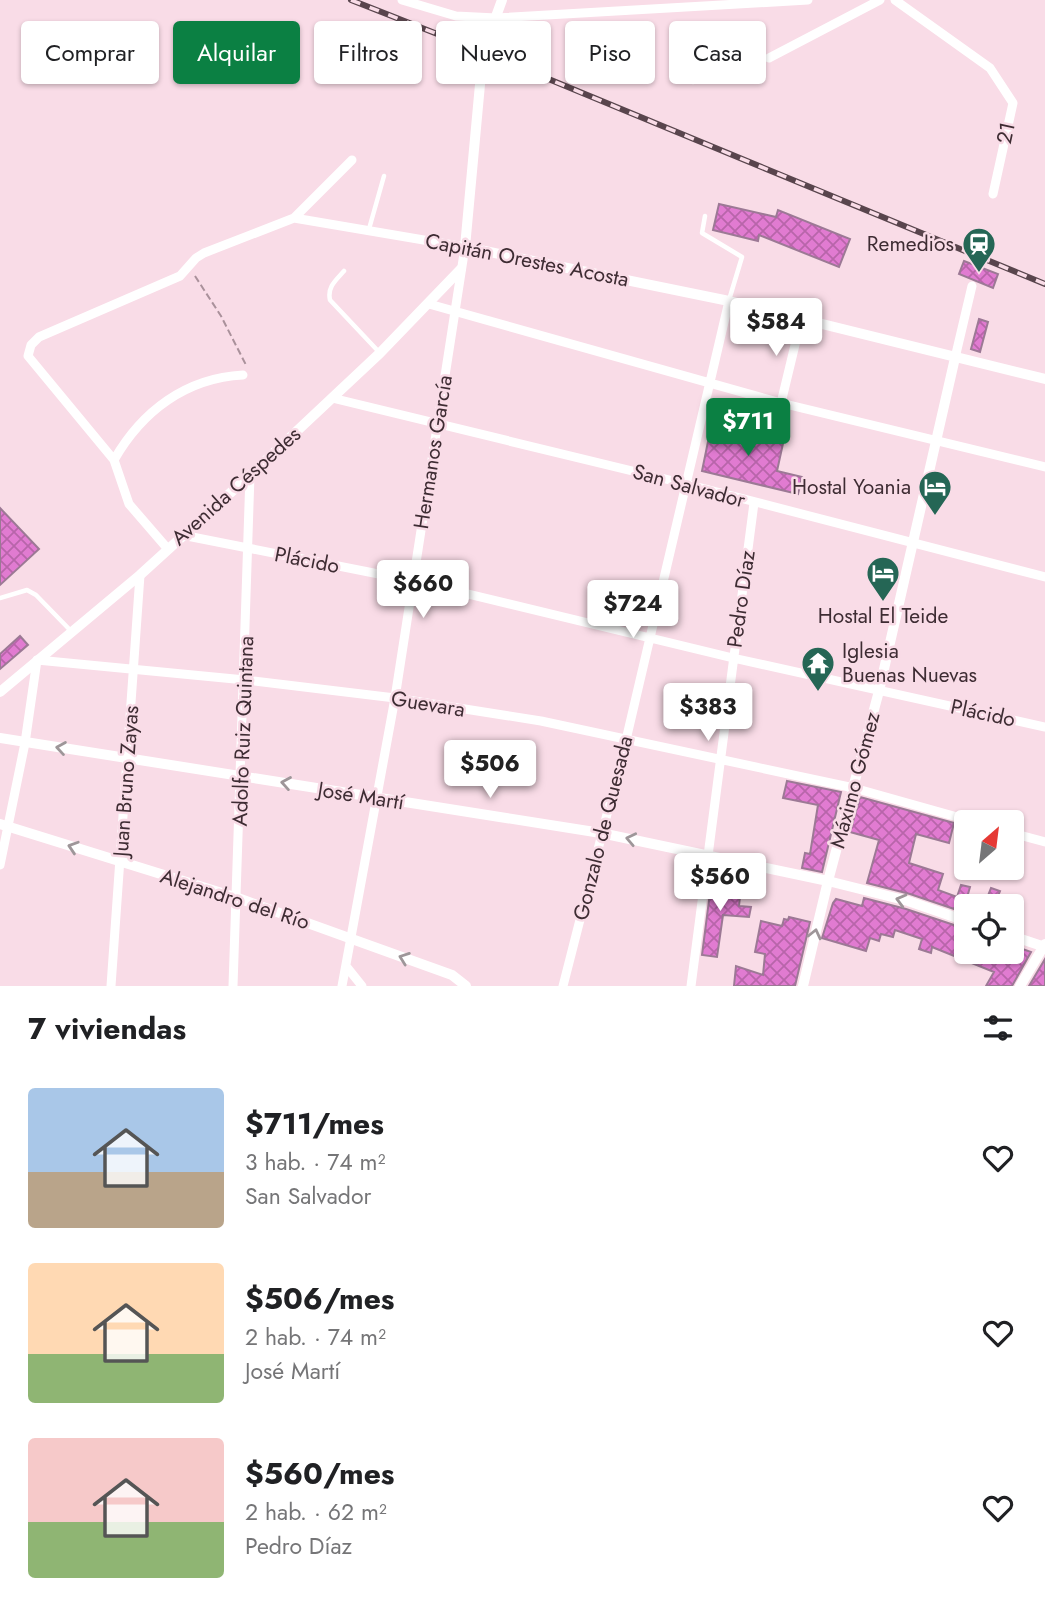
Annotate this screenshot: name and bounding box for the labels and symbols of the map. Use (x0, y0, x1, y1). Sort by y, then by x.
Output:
street label: 21 (989, 119, 1023, 147)
station icon: Remedios (960, 225, 998, 274)
street label: Capitán Orestes Acosta (423, 226, 631, 294)
place label: Remedios (867, 229, 954, 259)
pin: $584 (735, 298, 817, 358)
street label: Hermanos García (406, 373, 460, 531)
pin: $711 (707, 398, 789, 458)
street label: Avenida Céspedes (165, 420, 307, 552)
street label: San Salvador (629, 457, 749, 516)
hotel icon: Hostal Yoania (916, 468, 954, 517)
place label: Hostal Yoania (792, 472, 911, 502)
street label: Plácido (272, 539, 342, 581)
street label: Pedro Díaz (719, 548, 763, 650)
hotel icon: Hostal El Teide (864, 554, 902, 603)
pin: $660 (382, 560, 464, 620)
pin: $724 (592, 580, 674, 640)
place label: Hostal El Teide (818, 601, 948, 631)
street label: Adolfo Ruiz Quintana (225, 635, 261, 827)
place label: Iglesia Buenas Nuevas (842, 636, 977, 690)
temple icon: Iglesia Buenas Nuevas (799, 644, 837, 693)
street label: Guevara (389, 683, 467, 725)
pin: $383 (667, 684, 749, 743)
street label: Plácido (948, 692, 1018, 734)
street label: Juan Bruno Zayas (106, 704, 146, 861)
street label: Máximo Gómez (822, 708, 888, 851)
street label: Gonzalo de Quesada (566, 733, 640, 923)
pin: $506 (449, 740, 531, 800)
one-way arrow (55, 741, 67, 756)
street label: José Martí (313, 774, 408, 818)
one-way arrow (280, 776, 292, 791)
north arrow (954, 810, 1024, 880)
one-way arrow (625, 833, 637, 848)
one-way arrow (67, 840, 79, 855)
pin: $560 (679, 853, 761, 913)
street label: Alejandro del Río (157, 861, 313, 937)
one-way arrow (895, 894, 907, 908)
one-way arrow (807, 928, 821, 940)
one-way arrow (399, 952, 411, 966)

